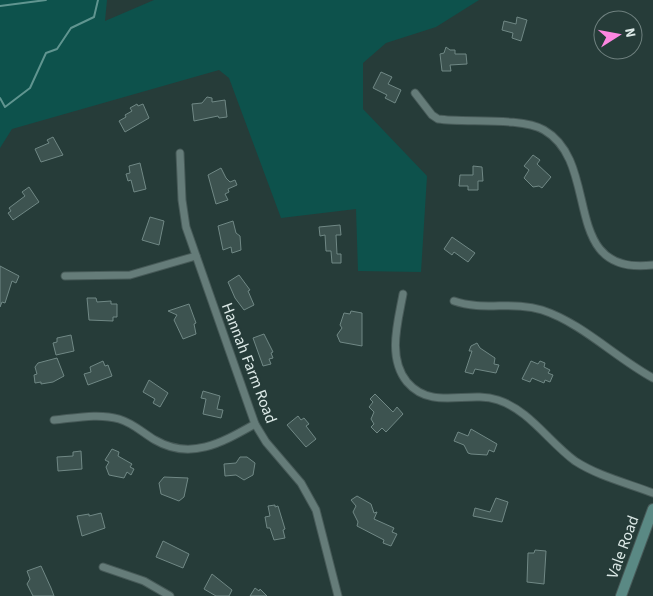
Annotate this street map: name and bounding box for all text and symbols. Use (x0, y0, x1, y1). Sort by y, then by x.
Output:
north arrow (593, 10, 643, 60)
text: N (619, 26, 640, 39)
street label: Hannah Farm Road (216, 299, 282, 427)
street label: Vale Road (601, 512, 645, 582)

